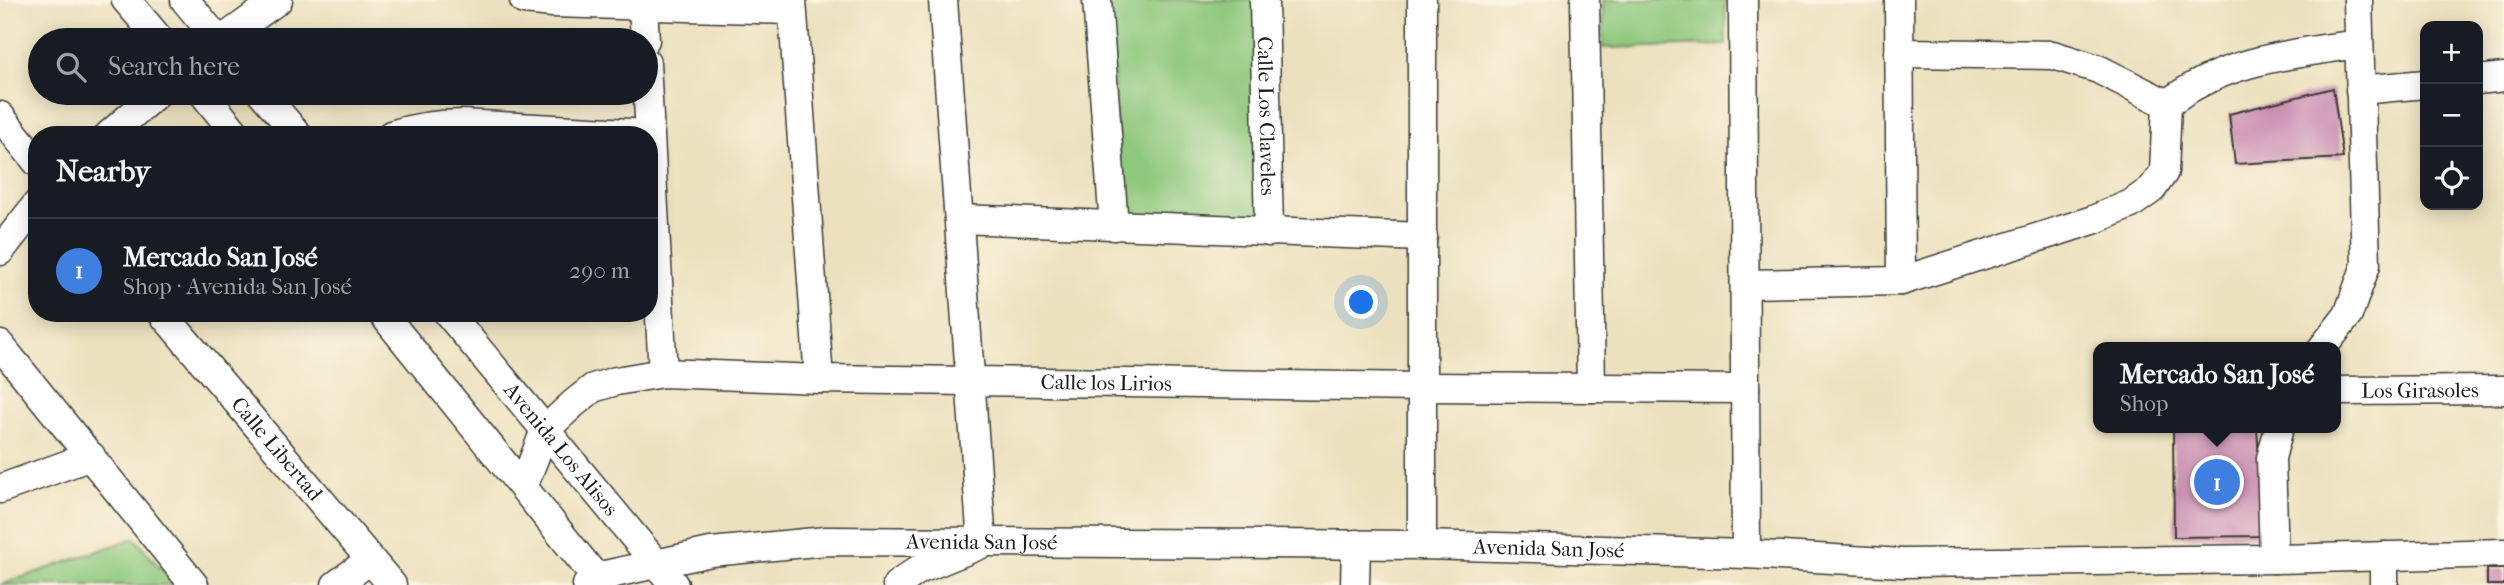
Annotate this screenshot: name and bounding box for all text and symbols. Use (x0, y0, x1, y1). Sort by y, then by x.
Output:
map controls (2420, 21, 2483, 210)
button: + (2420, 21, 2483, 84)
search box (28, 28, 658, 105)
street label: Calle Los Claveles (1253, 36, 1280, 196)
icon: search (52, 48, 90, 86)
text: Search here (108, 51, 240, 82)
button: − (2420, 84, 2483, 147)
button: locate (2420, 147, 2483, 210)
text: Nearby (56, 154, 151, 189)
text: Mercado San José (123, 242, 318, 273)
text: 1 (75, 257, 83, 284)
text: 290 m (569, 257, 630, 284)
text: Shop · Avenida San José (123, 273, 352, 300)
your location (1344, 285, 1378, 319)
popup (2093, 342, 2341, 433)
text: Mercado San José (2120, 359, 2314, 390)
street label: Calle los Lirios (1041, 370, 1172, 396)
street label: Avenida Los Alisos (498, 377, 623, 521)
street label: Los Girasoles (2361, 378, 2479, 403)
text: Shop (2120, 390, 2168, 417)
street label: Calle Libertad (226, 392, 328, 506)
pin: 1 (2194, 456, 2240, 508)
street label: Avenida San José (905, 530, 1057, 555)
street label: Avenida San José (1472, 534, 1625, 563)

